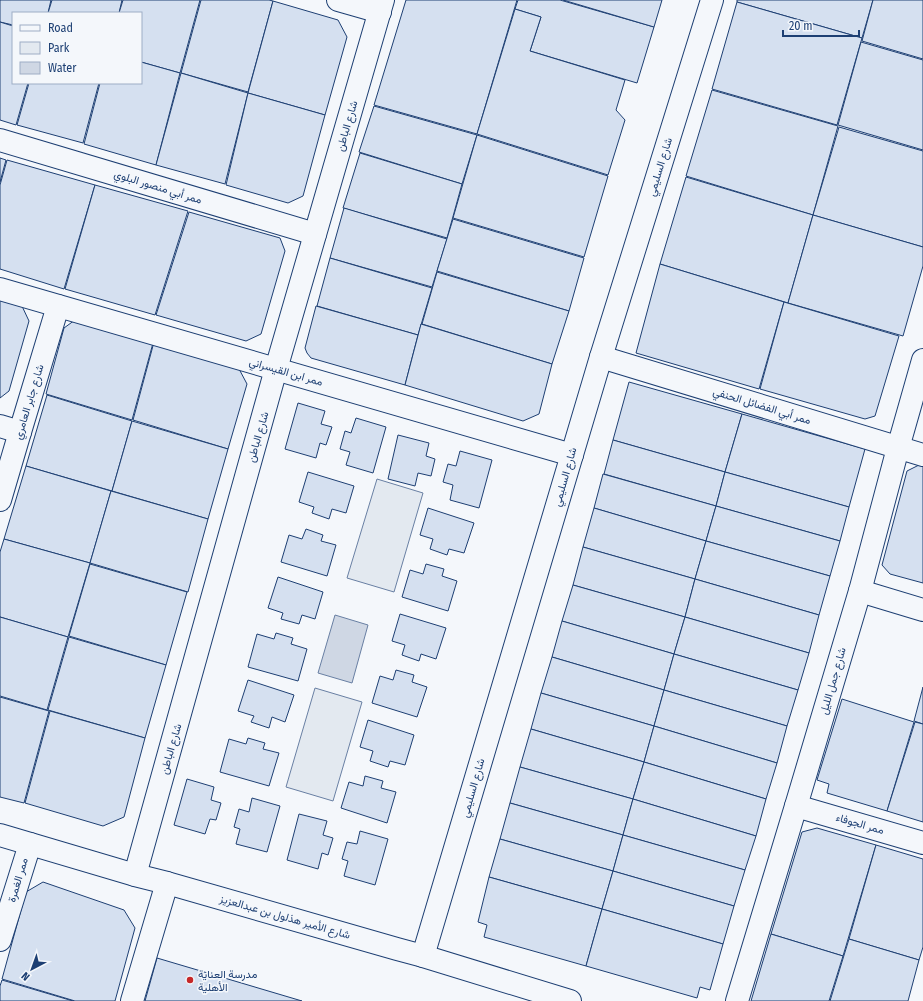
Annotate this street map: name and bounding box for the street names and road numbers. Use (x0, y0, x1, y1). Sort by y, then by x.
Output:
street label: شارع الباطن (334, 99, 361, 153)
street label: شارع السليمي (645, 136, 678, 199)
street label: ممر أبي منصور البلوي (111, 167, 204, 209)
street label: ممر ابن القيسراني (247, 355, 324, 392)
street label: شارع جابر العامري (11, 363, 50, 442)
street label: ممر أبي الفضائل الحنفي (710, 385, 813, 430)
street label: شارع الباطن (245, 410, 272, 464)
street label: شارع السليمي (550, 446, 583, 509)
street label: شارع جمل الليل (817, 646, 850, 716)
street label: شارع الباطن (158, 722, 185, 776)
street label: شارع السليمي (458, 757, 491, 820)
street label: ممر الجوفاء (834, 811, 886, 837)
street label: ممر الغمرة (5, 856, 31, 904)
street label: شارع الأمير هذلول بن عبدالعزيز (217, 892, 352, 943)

